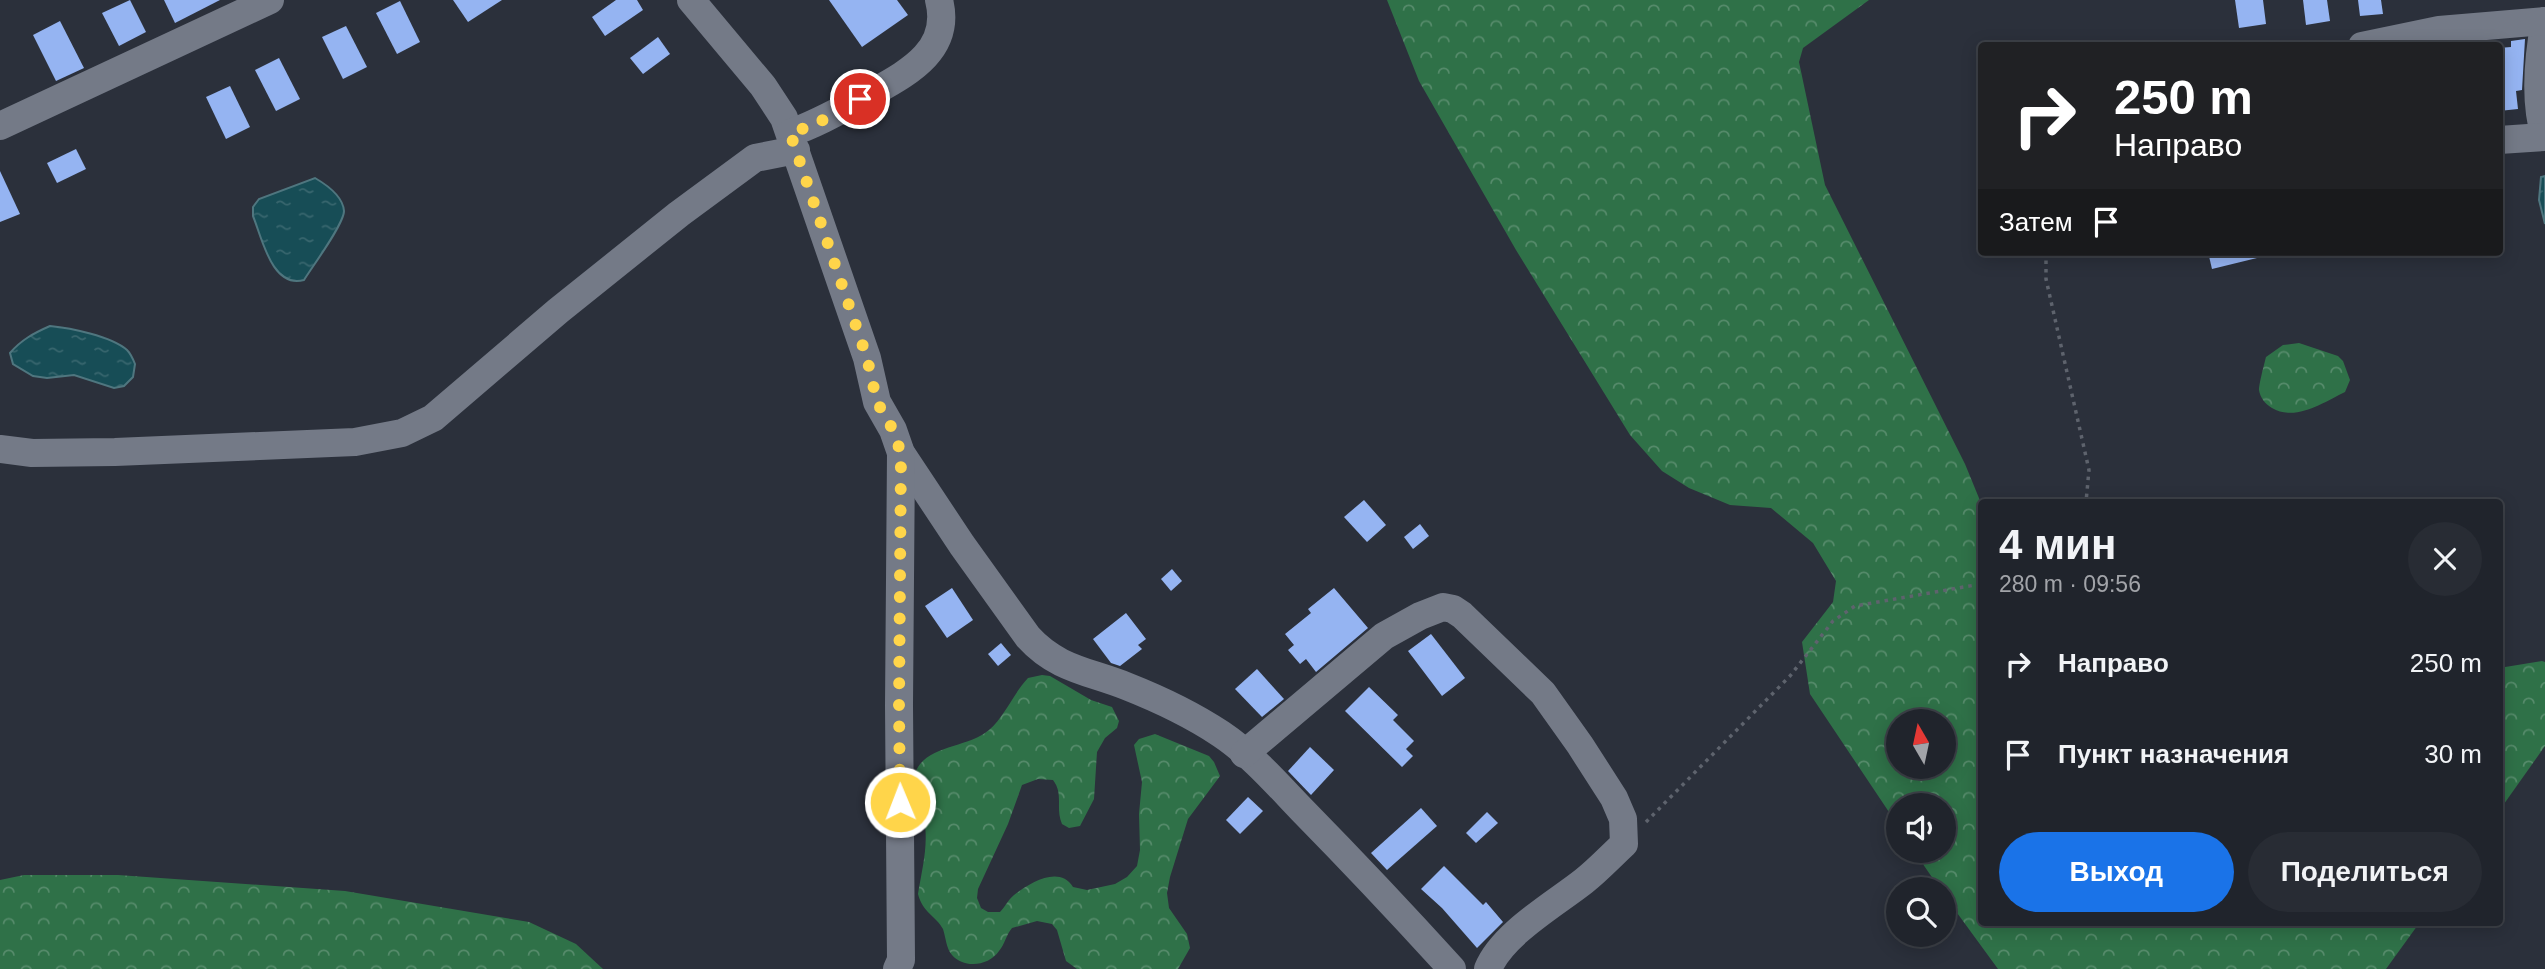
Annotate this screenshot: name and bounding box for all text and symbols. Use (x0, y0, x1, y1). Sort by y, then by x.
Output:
pin (830, 69, 890, 129)
icon: right (1999, 70, 2090, 161)
text: 250 m (2114, 70, 2253, 124)
icon: arrive (841, 80, 879, 118)
text: Направо (2114, 127, 2242, 163)
icon: arrive (2087, 203, 2125, 241)
text: Затем (1999, 207, 2073, 237)
text: 4 мин (1999, 521, 2116, 568)
button: close (2408, 522, 2482, 596)
text: 280 m · 09:56 (1999, 571, 2141, 597)
icon: right (1999, 645, 2037, 683)
text: Направо (2058, 648, 2169, 678)
text: 250 m (2410, 648, 2482, 678)
north arrow (1886, 709, 1956, 779)
map controls (1886, 709, 1956, 947)
icon: arrive (1999, 736, 2037, 774)
text: Пункт назначения (2058, 739, 2289, 769)
text: 30 m (2424, 739, 2482, 769)
position arrow (863, 765, 937, 839)
button: sound (1886, 793, 1956, 863)
button: Выход (1999, 832, 2234, 912)
button: Поделиться (2248, 832, 2482, 912)
button: search (1886, 877, 1956, 947)

